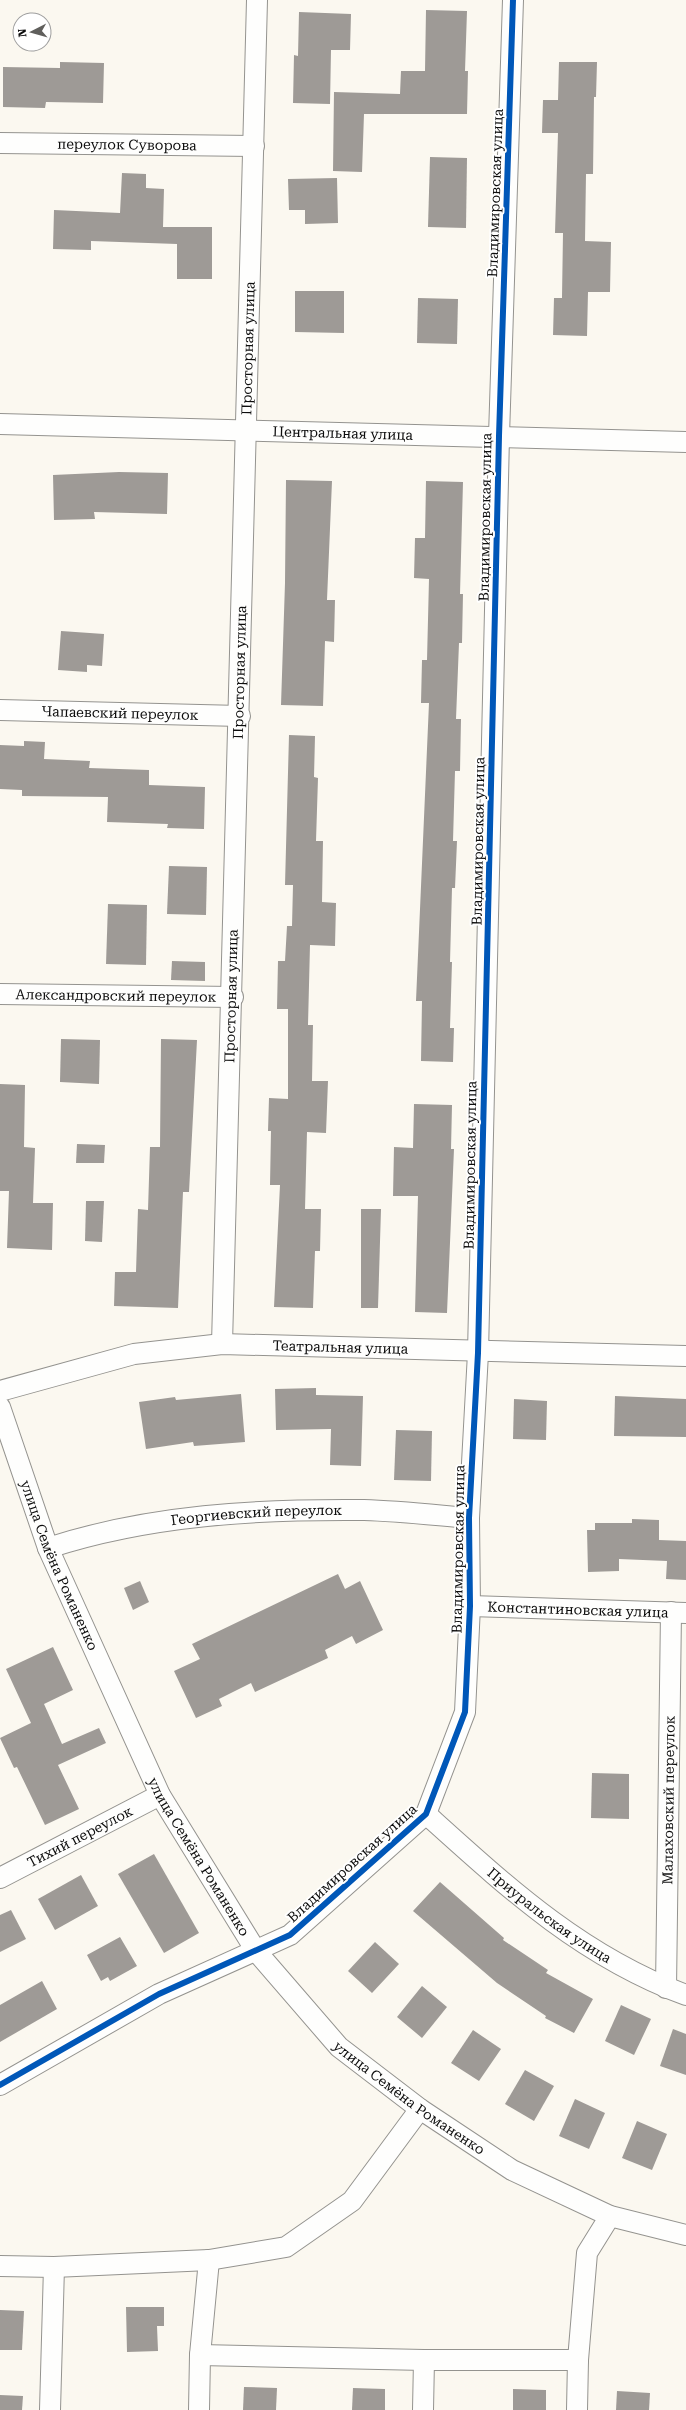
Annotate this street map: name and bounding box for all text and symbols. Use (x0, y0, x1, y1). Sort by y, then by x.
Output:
north arrow (12, 12, 52, 52)
text: N (16, 28, 29, 38)
street label: Владимировская улица (484, 108, 506, 278)
street label: переулок Суворова (57, 136, 197, 153)
street label: Просторная улица (238, 281, 258, 415)
street label: Центральная улица (272, 423, 414, 443)
street label: Владимировская улица (476, 432, 494, 601)
street label: Просторная улица (230, 605, 249, 739)
street label: Чапаевский переулок (41, 703, 199, 723)
street label: Владимировская улица (469, 756, 487, 925)
street label: Просторная улица (221, 929, 241, 1063)
street label: Александровский переулок (15, 986, 217, 1005)
street label: Владимировская улица (461, 1080, 479, 1249)
street label: Театральная улица (272, 1337, 409, 1357)
street label: Владимировская улица (449, 1464, 467, 1633)
street label: улица Семёна Романенко (17, 1478, 101, 1653)
street label: Георгиевский переулок (170, 1502, 342, 1528)
street label: Константиновская улица (487, 1599, 669, 1620)
street label: Малаховский переулок (659, 1715, 678, 1885)
street label: улица Семёна Романенко (145, 1775, 253, 1939)
street label: Владимировская улица (284, 1800, 420, 1925)
street label: Тихий переулок (24, 1803, 135, 1871)
street label: Приуральская улица (484, 1865, 615, 1966)
street label: улица Семёна Романенко (330, 2038, 488, 2158)

